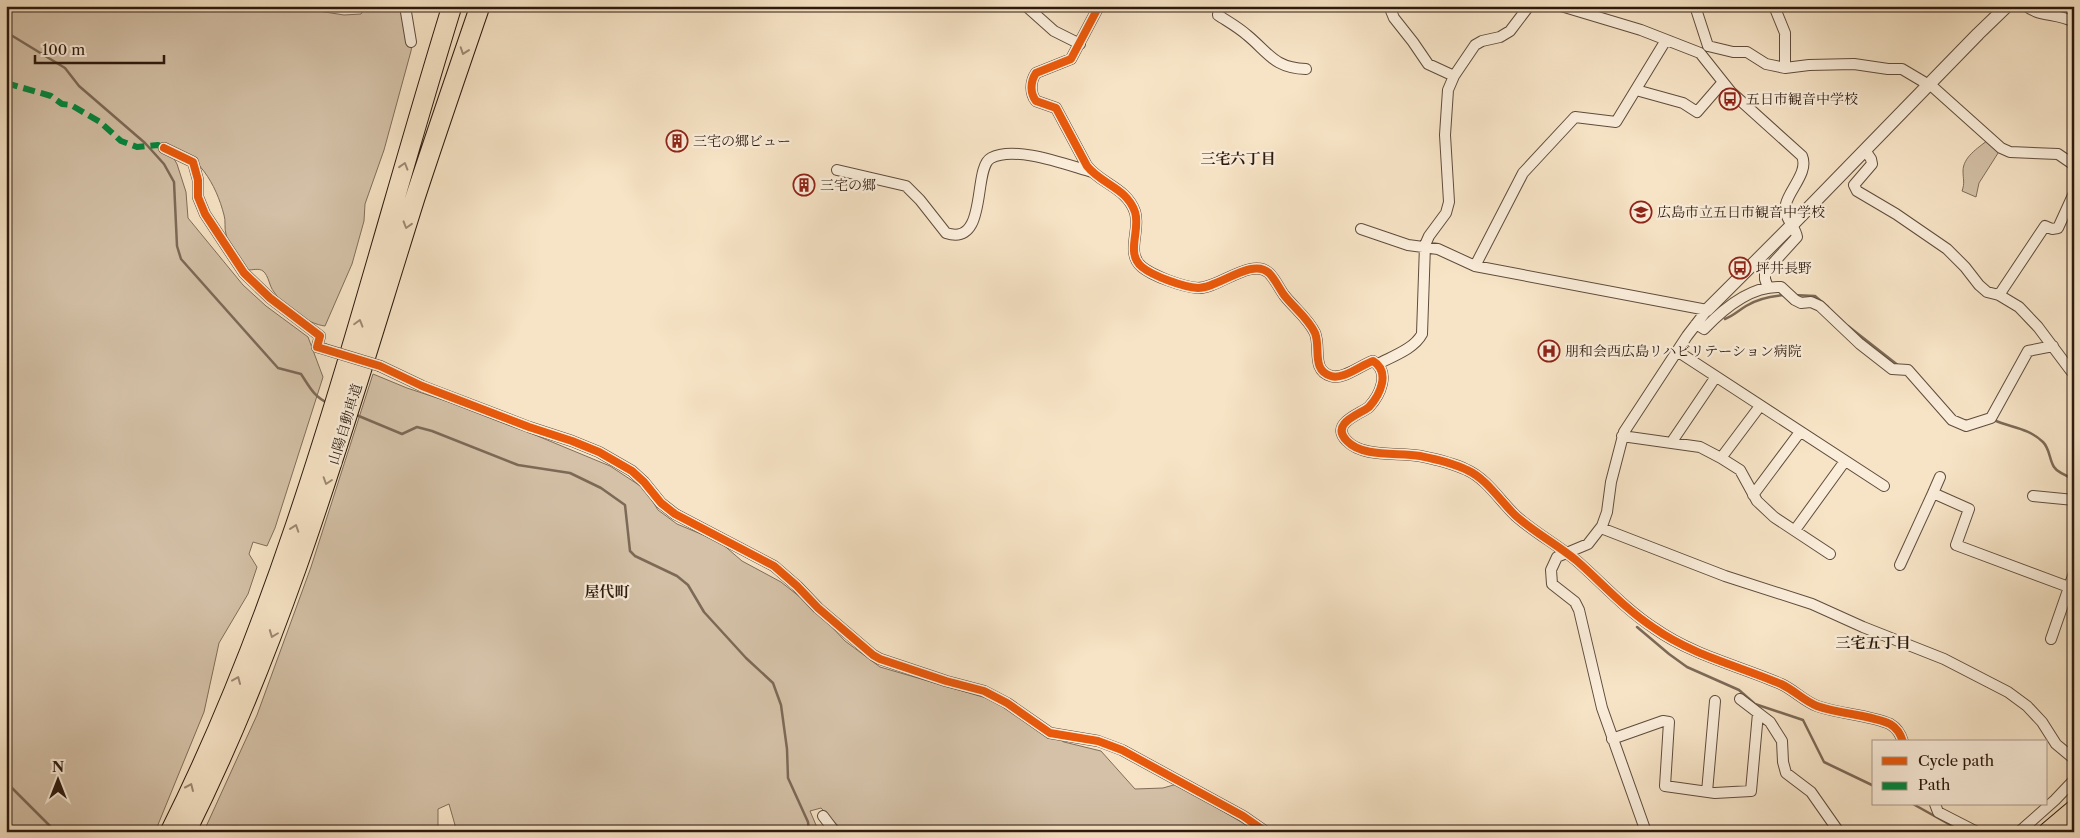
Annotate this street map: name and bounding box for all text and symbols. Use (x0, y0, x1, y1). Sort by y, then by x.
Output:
scale bar (35, 32, 164, 64)
text: 100 m (42, 40, 85, 59)
one-way arrow (460, 46, 470, 55)
bus stop icon: 五日市観音中学校 (1718, 87, 1742, 111)
place label: 五日市観音中学校 (1746, 90, 1858, 108)
building icon: 三宅の郷ビュー (665, 129, 689, 153)
place label: 三宅の郷ビュー (693, 132, 791, 150)
district label: 三宅六丁目 (1200, 149, 1276, 168)
one-way arrow (398, 163, 408, 171)
building icon: 三宅の郷 (792, 173, 816, 197)
place label: 三宅の郷 (820, 176, 876, 194)
school or university icon: 広島市立五日市観音中学校 (1629, 200, 1653, 224)
place label: 広島市立五日市観音中学校 (1657, 203, 1825, 221)
one-way arrow (403, 221, 413, 229)
bus stop icon: 坪井長野 (1728, 256, 1752, 280)
place label: 坪井長野 (1756, 259, 1812, 277)
one-way arrow (353, 319, 363, 327)
hospital icon: 朋和会西広島リハビリテーション病院 (1537, 339, 1561, 363)
place label: 朋和会西広島リハビリテーション病院 (1565, 342, 1802, 360)
street label: 山陽自動車道 (324, 381, 366, 467)
one-way arrow (323, 476, 333, 484)
one-way arrow (289, 524, 299, 533)
district label: 屋代町 (584, 582, 630, 601)
one-way arrow (269, 629, 279, 638)
district label: 三宅五丁目 (1835, 633, 1911, 652)
one-way arrow (231, 676, 242, 685)
legend (1872, 740, 2048, 806)
text: Cycle path (1918, 751, 1995, 770)
north arrow (32, 756, 82, 806)
text: N (52, 758, 64, 776)
text: Path (1918, 775, 1951, 794)
one-way arrow (183, 783, 194, 792)

